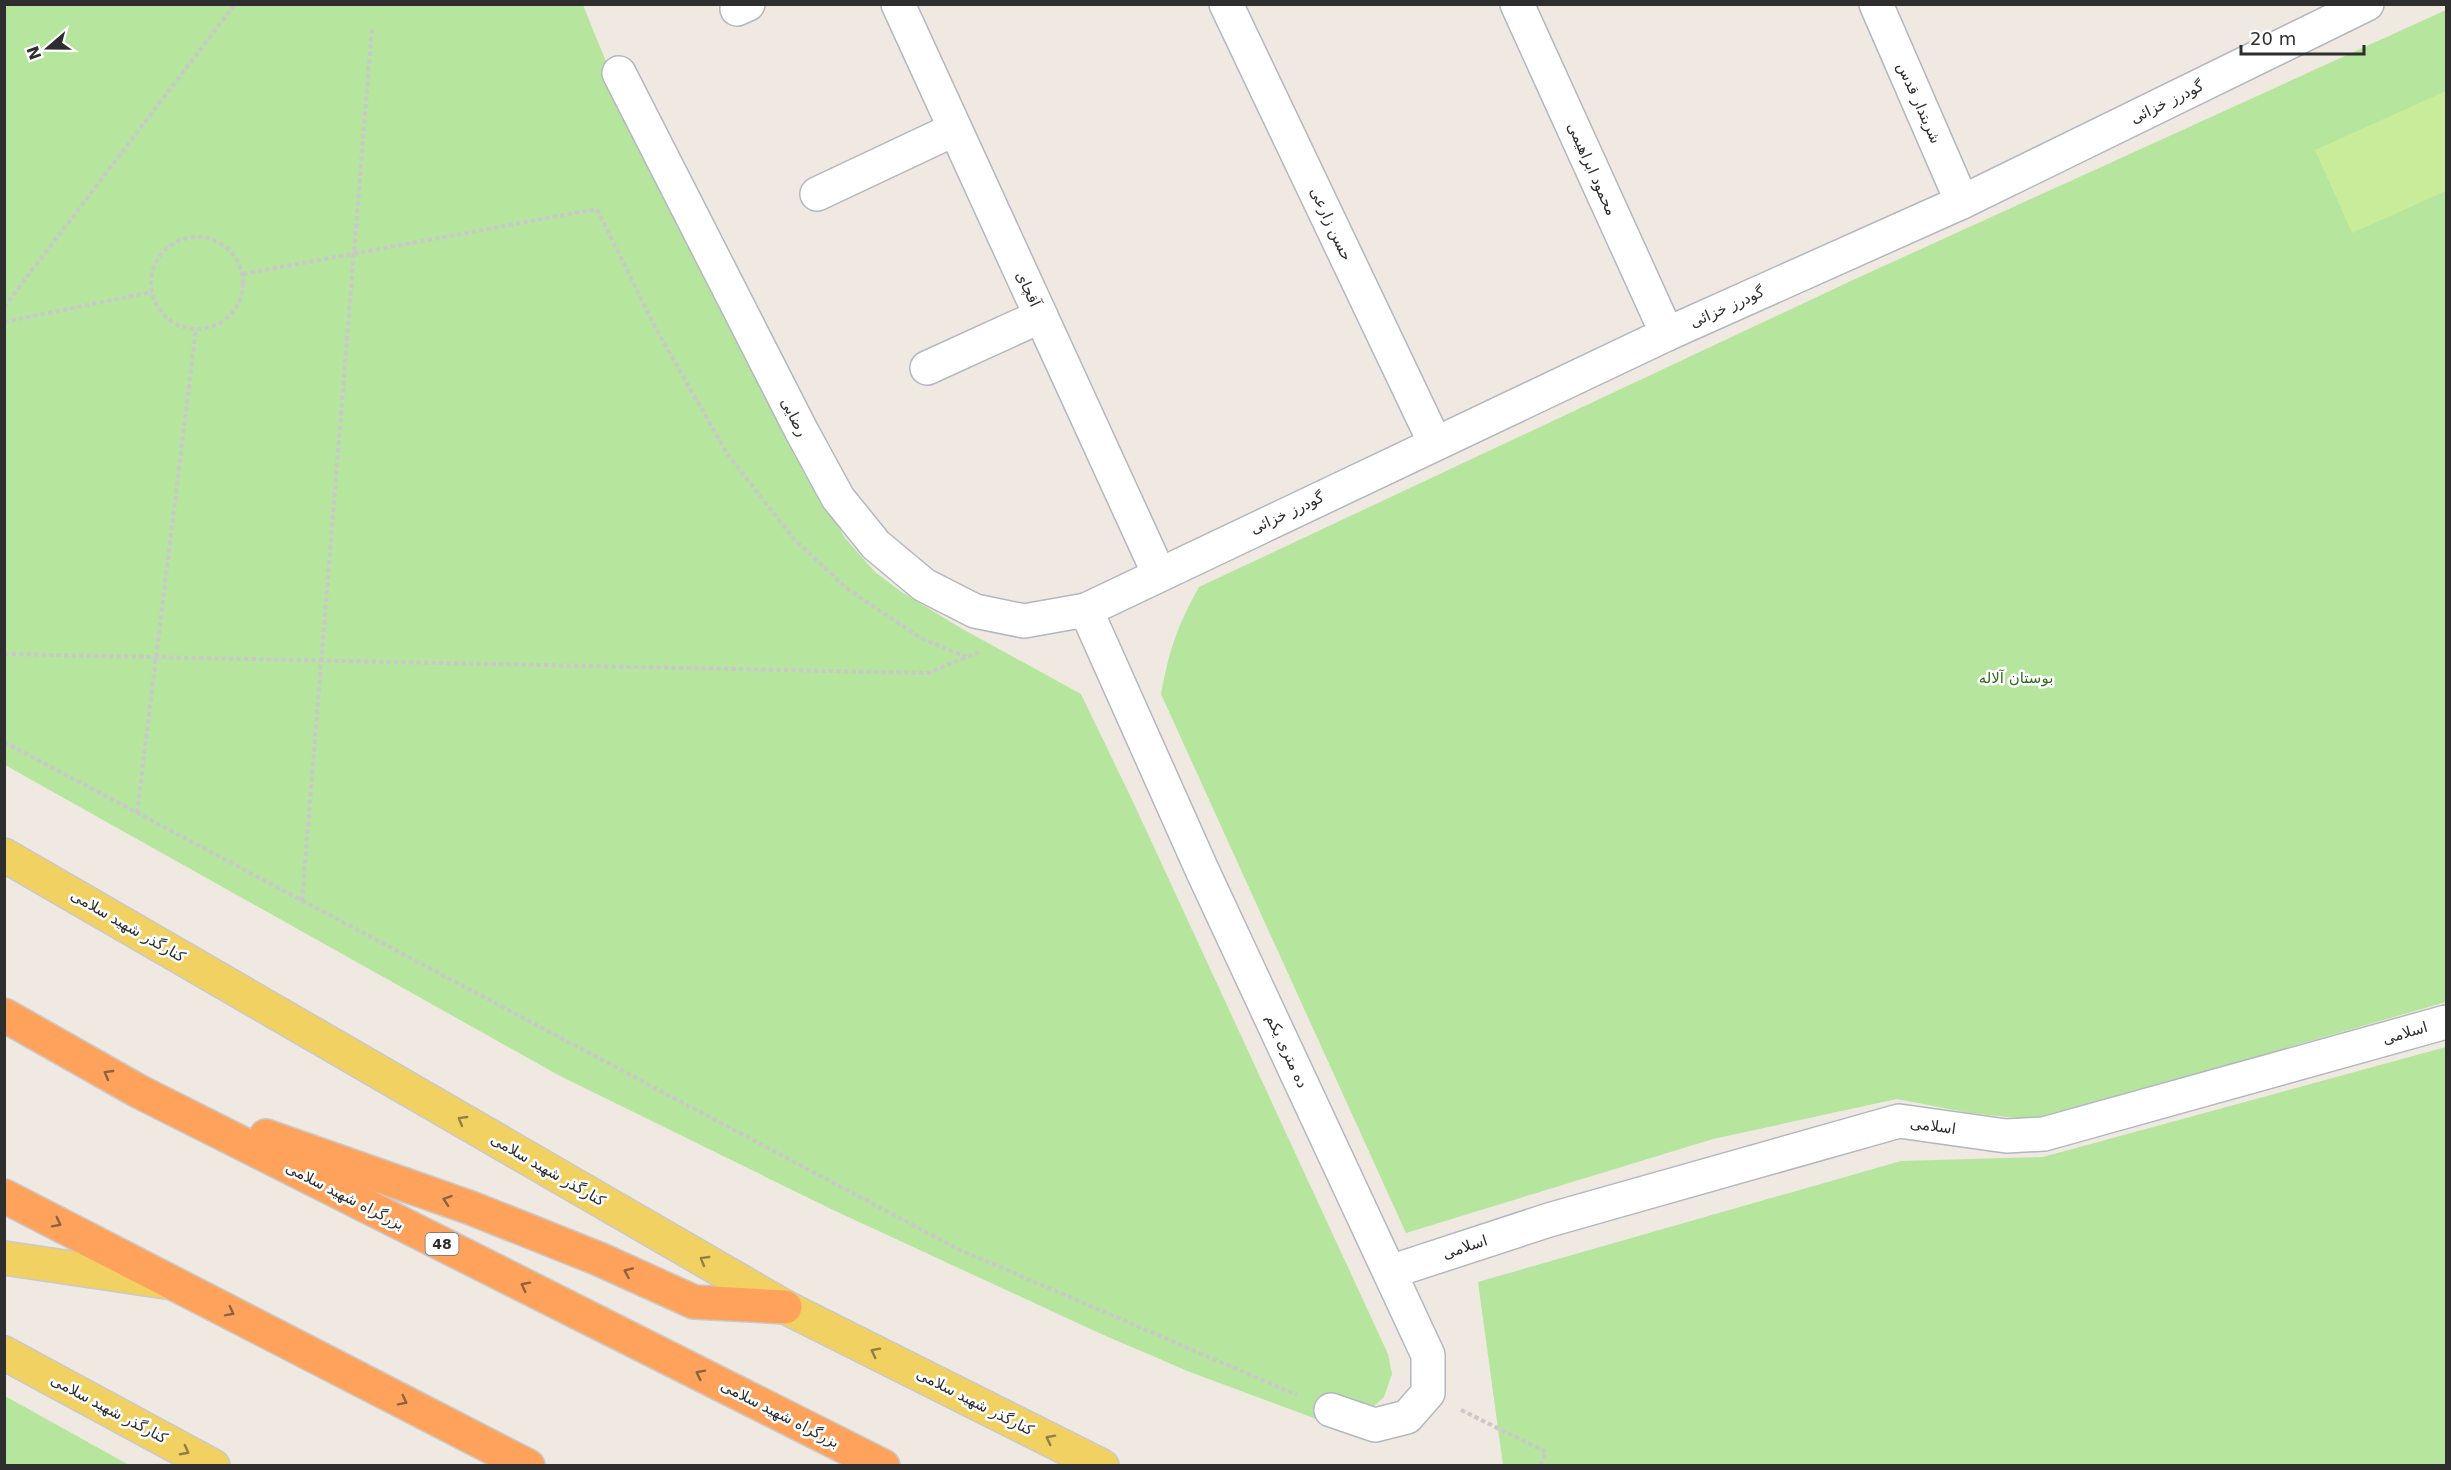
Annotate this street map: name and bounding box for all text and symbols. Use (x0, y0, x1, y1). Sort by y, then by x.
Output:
north arrow (18, 18, 78, 78)
scale bar (2241, 18, 2364, 56)
text: 20 m (2250, 28, 2296, 49)
text: N (23, 43, 46, 63)
street label: شربتدار قدس (1893, 60, 1945, 146)
street label: گودرز خزائی (2127, 76, 2207, 127)
street label: محمود ابراهیمی (1563, 120, 1621, 218)
street label: حسن زارعی (1306, 184, 1356, 264)
street label: آقچای (1012, 268, 1044, 310)
street label: گودرز خزائی (1687, 282, 1768, 331)
street label: رضایی (777, 395, 811, 439)
street label: گودرز خزائی (1247, 488, 1327, 538)
park label: بوستان آلاله (1979, 669, 2053, 687)
street label: کنارگذر شهید سلامی (68, 886, 189, 967)
street label: ده متری یکم (1262, 1011, 1312, 1091)
street label: اسلامی (2380, 1018, 2430, 1048)
one-way arrow (104, 1070, 114, 1081)
street label: اسلامی (1909, 1114, 1957, 1138)
one-way arrow (458, 1116, 468, 1128)
street label: کنارگذر شهید سلامی (488, 1130, 609, 1211)
street label: بزرگراه شهید سلامی (283, 1158, 407, 1234)
one-way arrow (442, 1194, 453, 1207)
one-way arrow (50, 1216, 61, 1227)
street label: اسلامی (1440, 1231, 1490, 1263)
road number: 48 (426, 1233, 458, 1255)
one-way arrow (700, 1256, 710, 1267)
one-way arrow (623, 1267, 634, 1279)
one-way arrow (521, 1282, 532, 1294)
one-way arrow (224, 1305, 235, 1316)
one-way arrow (871, 1348, 882, 1360)
street label: کنارگذر شهید سلامی (913, 1365, 1037, 1440)
one-way arrow (695, 1370, 706, 1381)
street label: کنارگذر شهید سلامی (48, 1371, 171, 1448)
street label: بزرگراه شهید سلامی (718, 1376, 842, 1452)
one-way arrow (397, 1394, 408, 1405)
one-way arrow (1045, 1435, 1056, 1447)
one-way arrow (179, 1444, 189, 1455)

